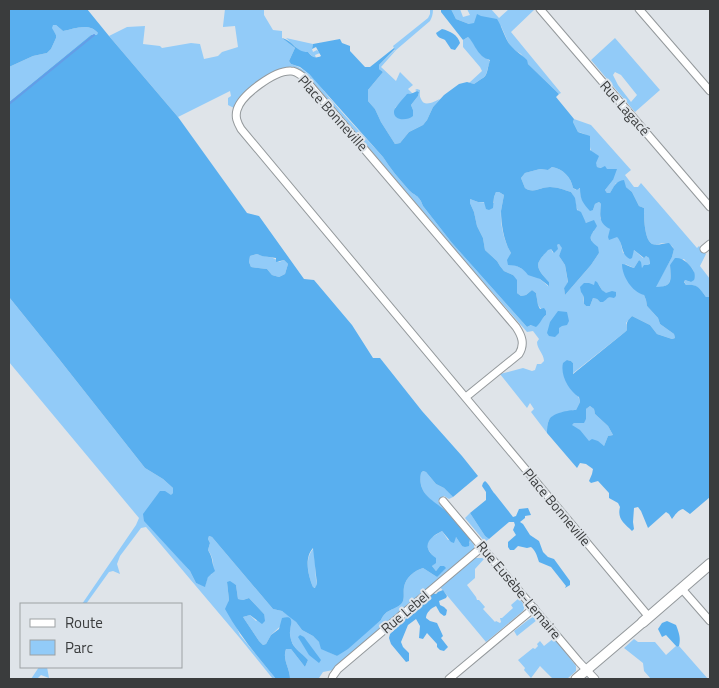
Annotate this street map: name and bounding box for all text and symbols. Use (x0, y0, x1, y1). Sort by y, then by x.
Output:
street label: Place Bonneville (293, 70, 373, 155)
street label: Rue Lagacé (595, 75, 655, 140)
street label: Place Bonneville (518, 463, 596, 550)
street label: Rue Eusèbe-Lemaire (472, 536, 567, 643)
street label: Rue Lebel (376, 585, 433, 638)
legend (20, 603, 182, 668)
text: Route (65, 611, 103, 634)
text: Parc (65, 636, 93, 659)

